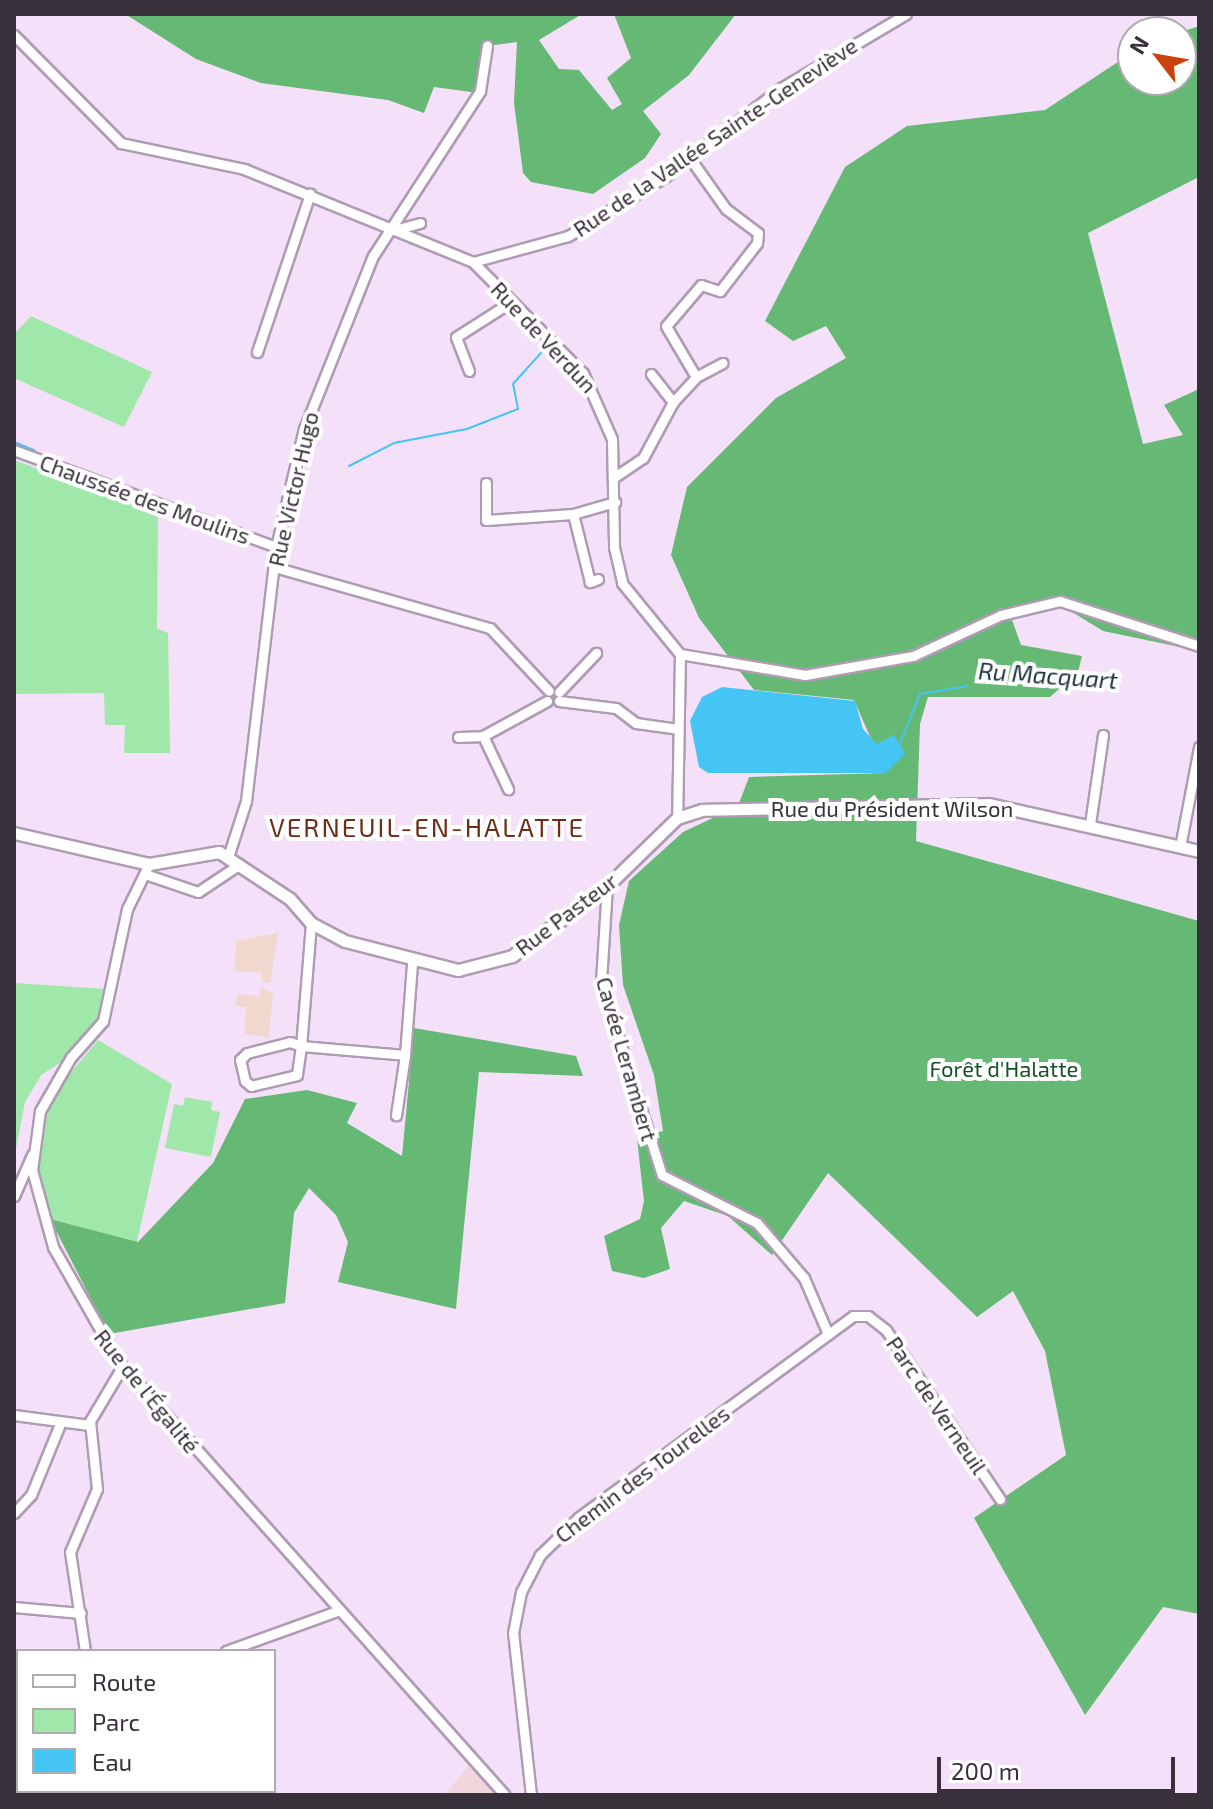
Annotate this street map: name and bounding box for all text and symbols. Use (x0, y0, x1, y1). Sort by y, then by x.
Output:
north arrow (1117, 16, 1197, 96)
text: N (1123, 31, 1153, 58)
street label: Rue de la Vallée Sainte-Geneviève (568, 32, 862, 242)
street label: Rue de Verdun (486, 276, 602, 398)
street label: Rue Victor Hugo (262, 409, 324, 569)
street label: Chaussée des Moulins (36, 449, 254, 549)
water label: Ru Macquart (977, 656, 1119, 694)
street label: Rue du Président Wilson (771, 796, 1013, 822)
district label: VERNEUIL-EN-HALATTE (269, 811, 585, 843)
street label: Rue Pasteur (510, 867, 622, 961)
street label: Cavée Lerambert (591, 974, 663, 1144)
park label: Forêt d'Halatte (930, 1056, 1078, 1082)
street label: Rue de l'Égalité (89, 1324, 205, 1458)
street label: Parc de Verneuil (881, 1331, 993, 1479)
street label: Chemin des Tourelles (549, 1400, 735, 1548)
legend (16, 1649, 276, 1793)
text: Route (92, 1667, 156, 1696)
text: Parc (92, 1707, 140, 1736)
scale bar (941, 1741, 1179, 1791)
text: Eau (92, 1747, 132, 1776)
text: 200 m (951, 1756, 1020, 1785)

